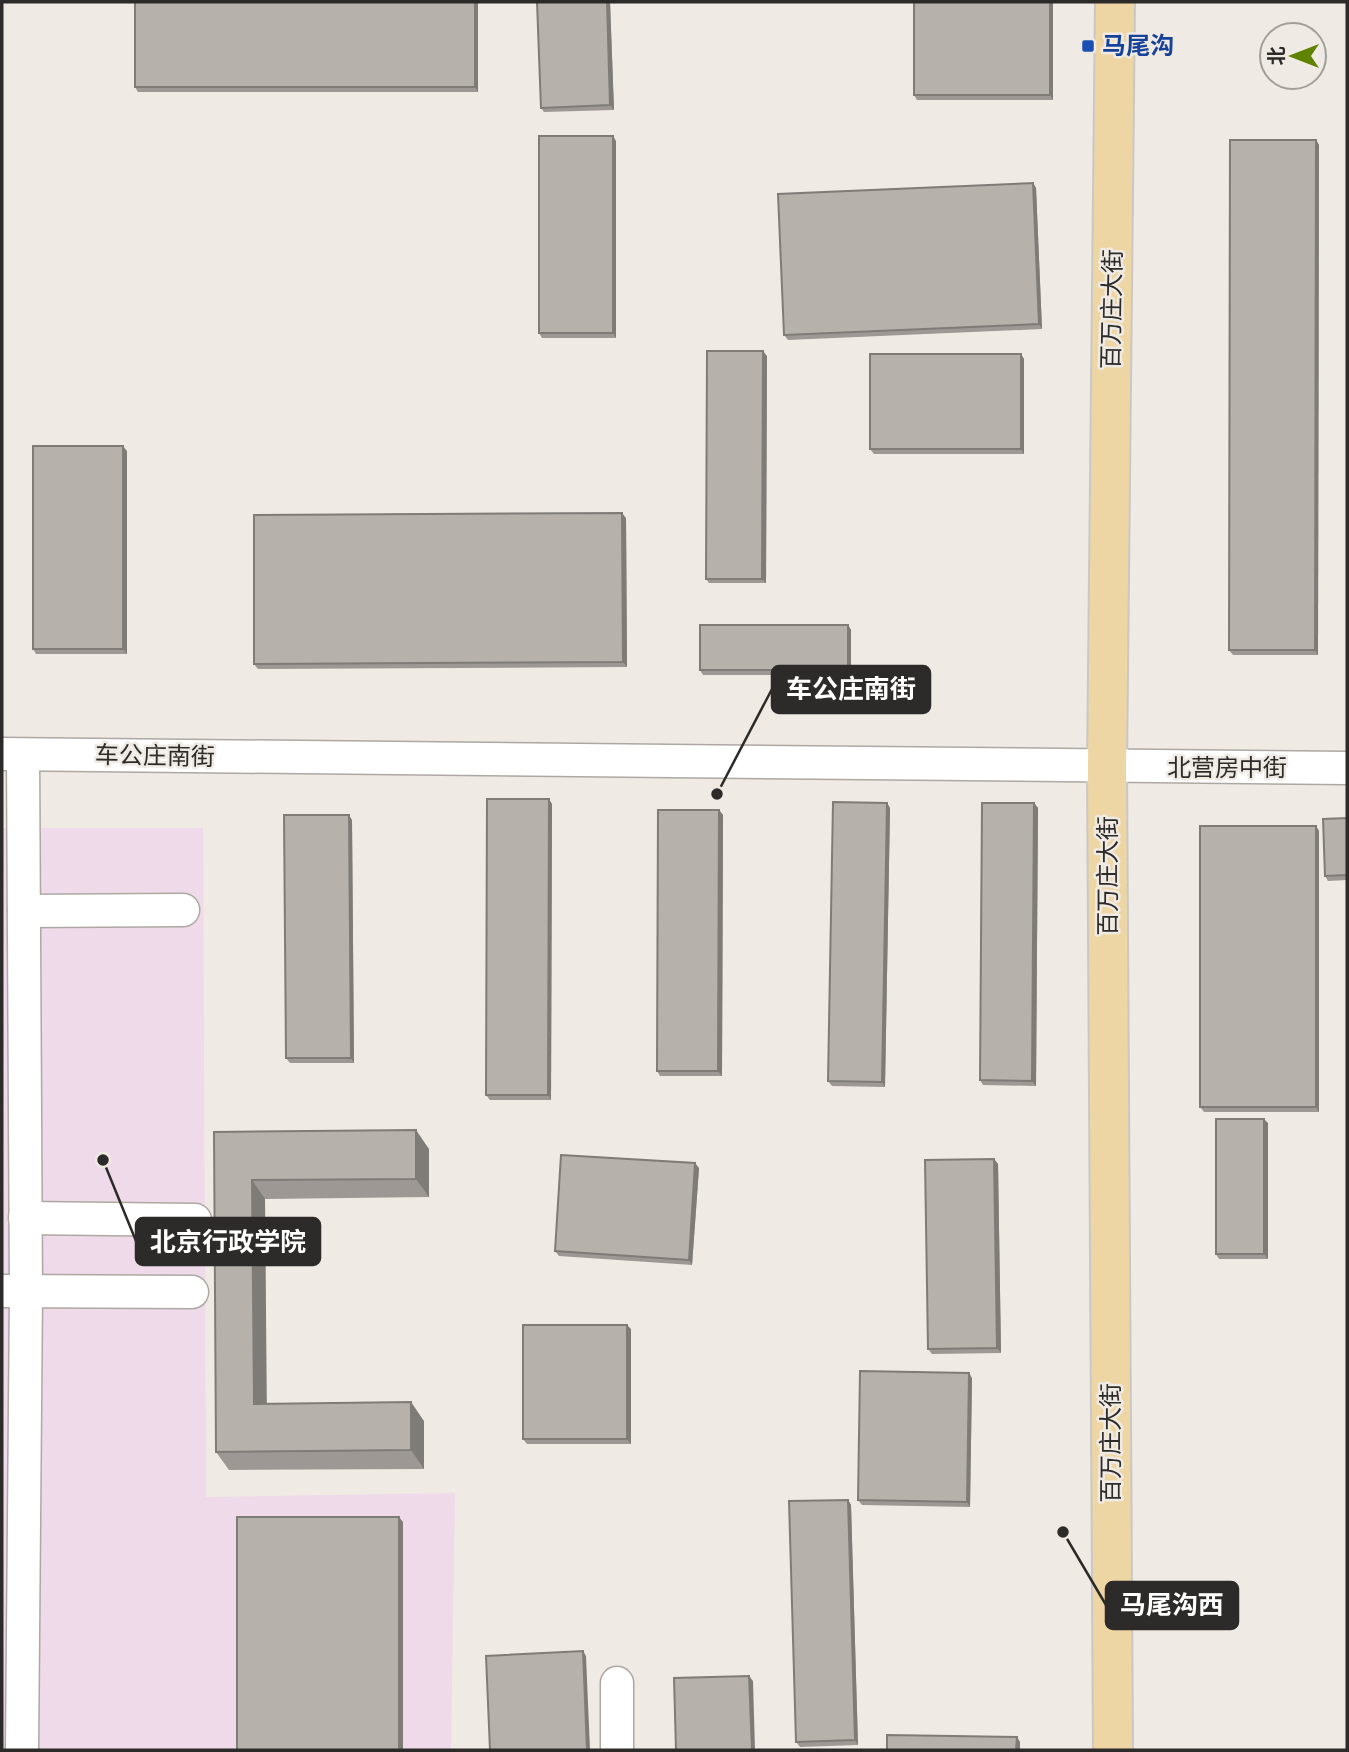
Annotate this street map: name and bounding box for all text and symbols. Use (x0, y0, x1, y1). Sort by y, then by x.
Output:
north arrow (1258, 21, 1328, 91)
place label: 马尾沟 (1102, 31, 1174, 60)
marker: 马尾沟 (1080, 38, 1096, 54)
text: 北 (1265, 46, 1287, 66)
street label: 百万庄大街 (1096, 249, 1127, 369)
callout: 车公庄南街 (772, 666, 930, 713)
text: 车公庄南街 (786, 674, 916, 704)
street label: 车公庄南街 (95, 740, 215, 771)
street label: 北营房中街 (1167, 753, 1287, 782)
street label: 百万庄大街 (1093, 816, 1122, 936)
callout: 北京行政学院 (136, 1218, 320, 1265)
text: 北京行政学院 (150, 1227, 306, 1257)
street label: 百万庄大街 (1096, 1383, 1125, 1503)
callout: 马尾沟西 (1106, 1582, 1238, 1629)
text: 马尾沟西 (1120, 1590, 1224, 1620)

